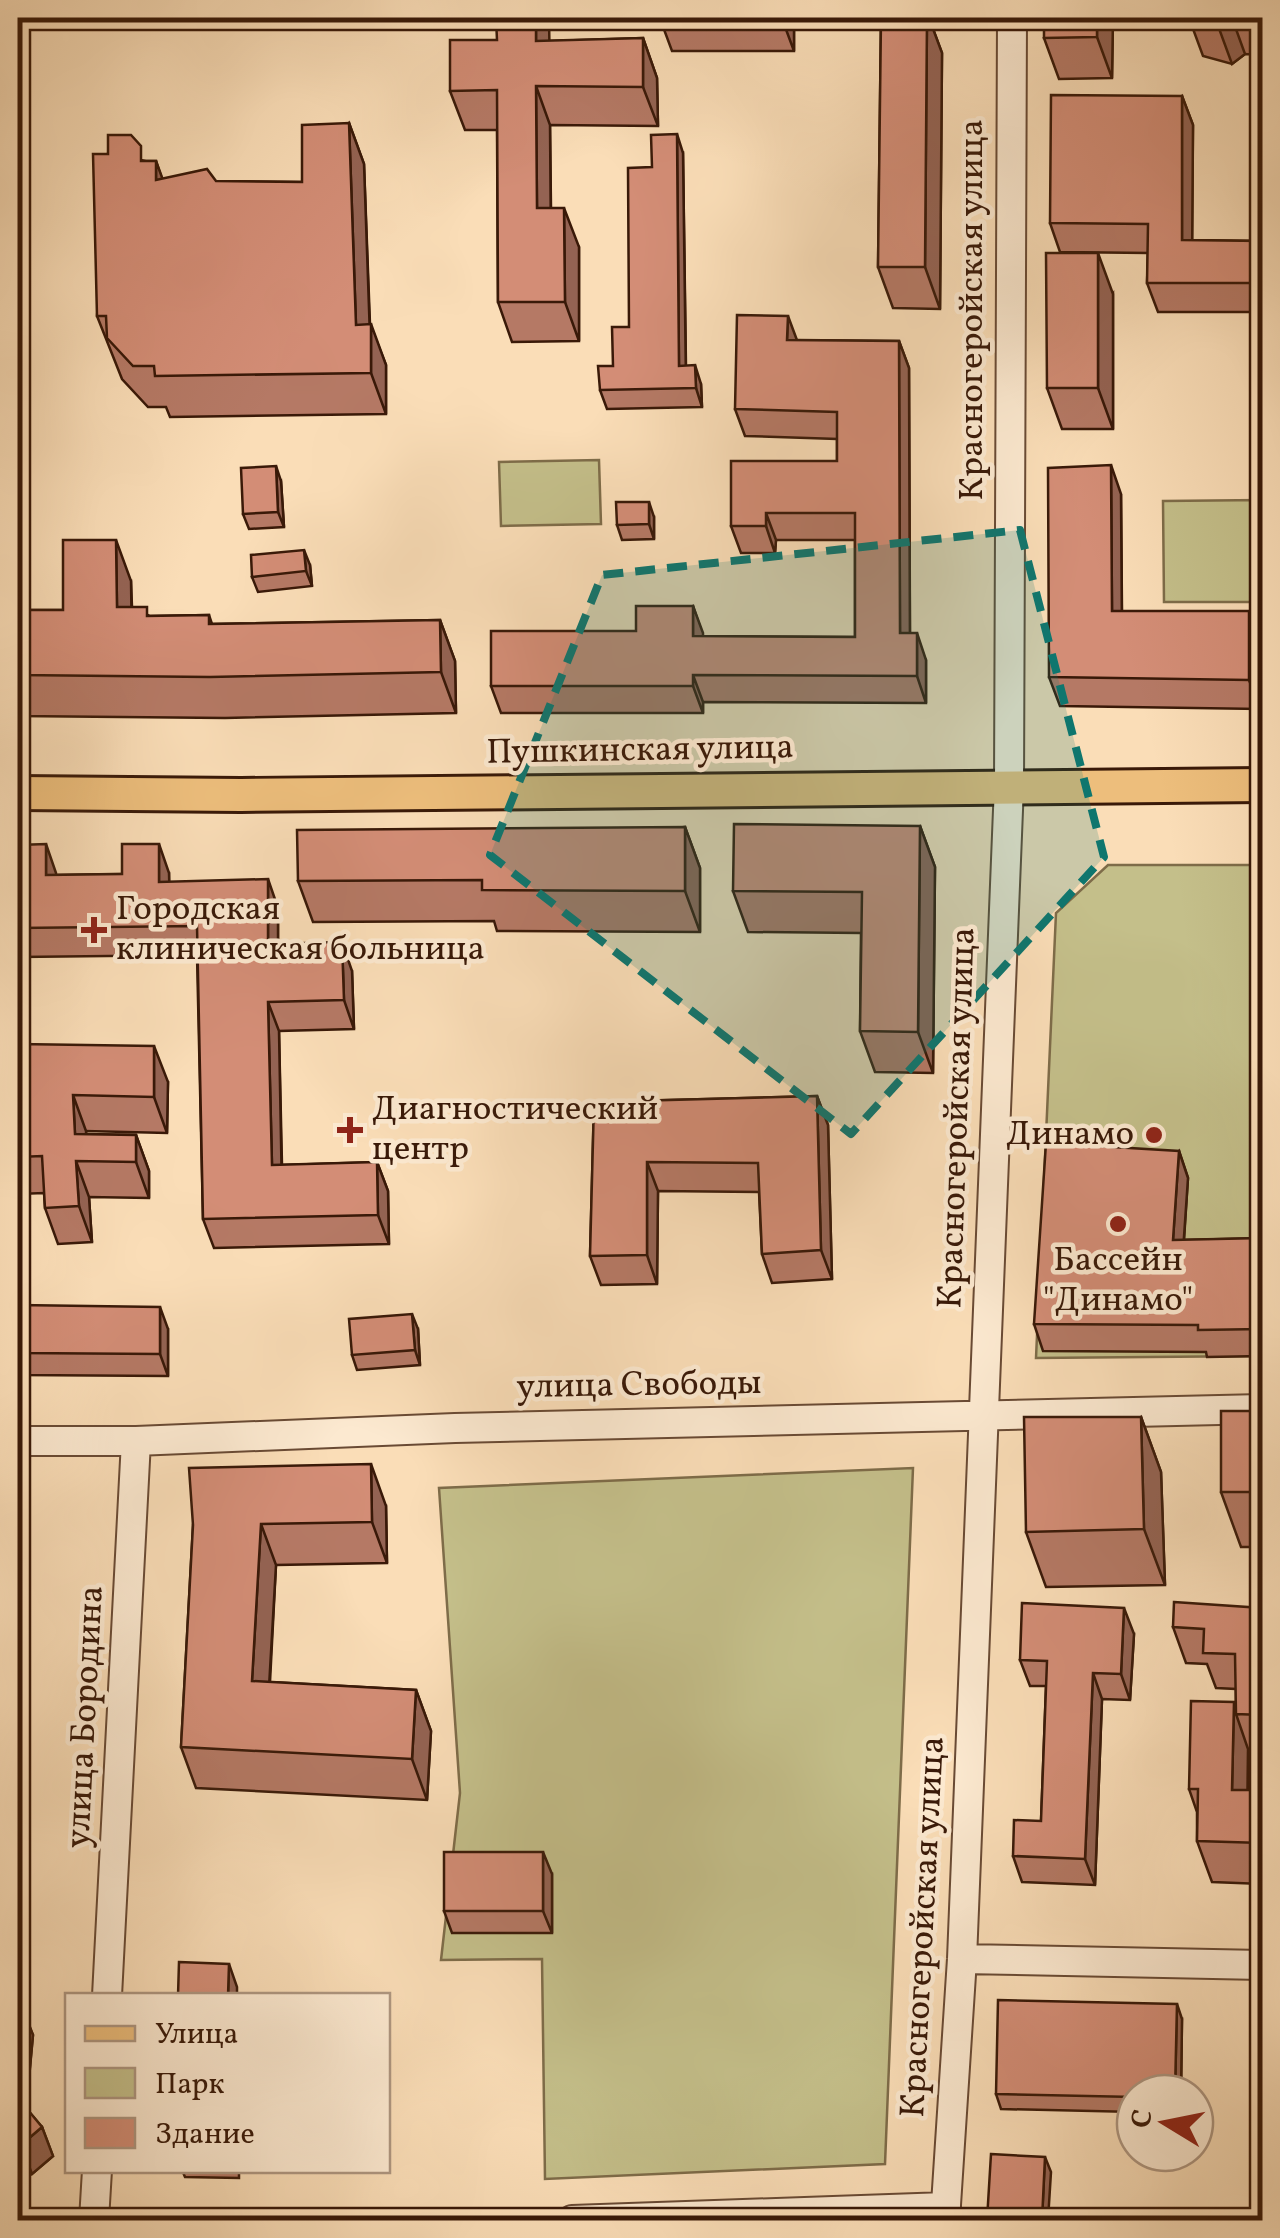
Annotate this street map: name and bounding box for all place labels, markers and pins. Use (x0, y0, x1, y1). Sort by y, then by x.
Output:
place label: Городская клиническая больница (116, 886, 485, 974)
marker: Городская клиническая больница (81, 917, 107, 943)
place label: Диагностический центр (372, 1086, 658, 1174)
place label: Динамо (1006, 1111, 1134, 1159)
marker: Диагностический центр (337, 1117, 363, 1143)
marker: Динамо (1143, 1124, 1165, 1146)
marker: Бассейн "Динамо" (1107, 1213, 1129, 1235)
place label: Бассейн "Динамо" (1043, 1237, 1193, 1325)

